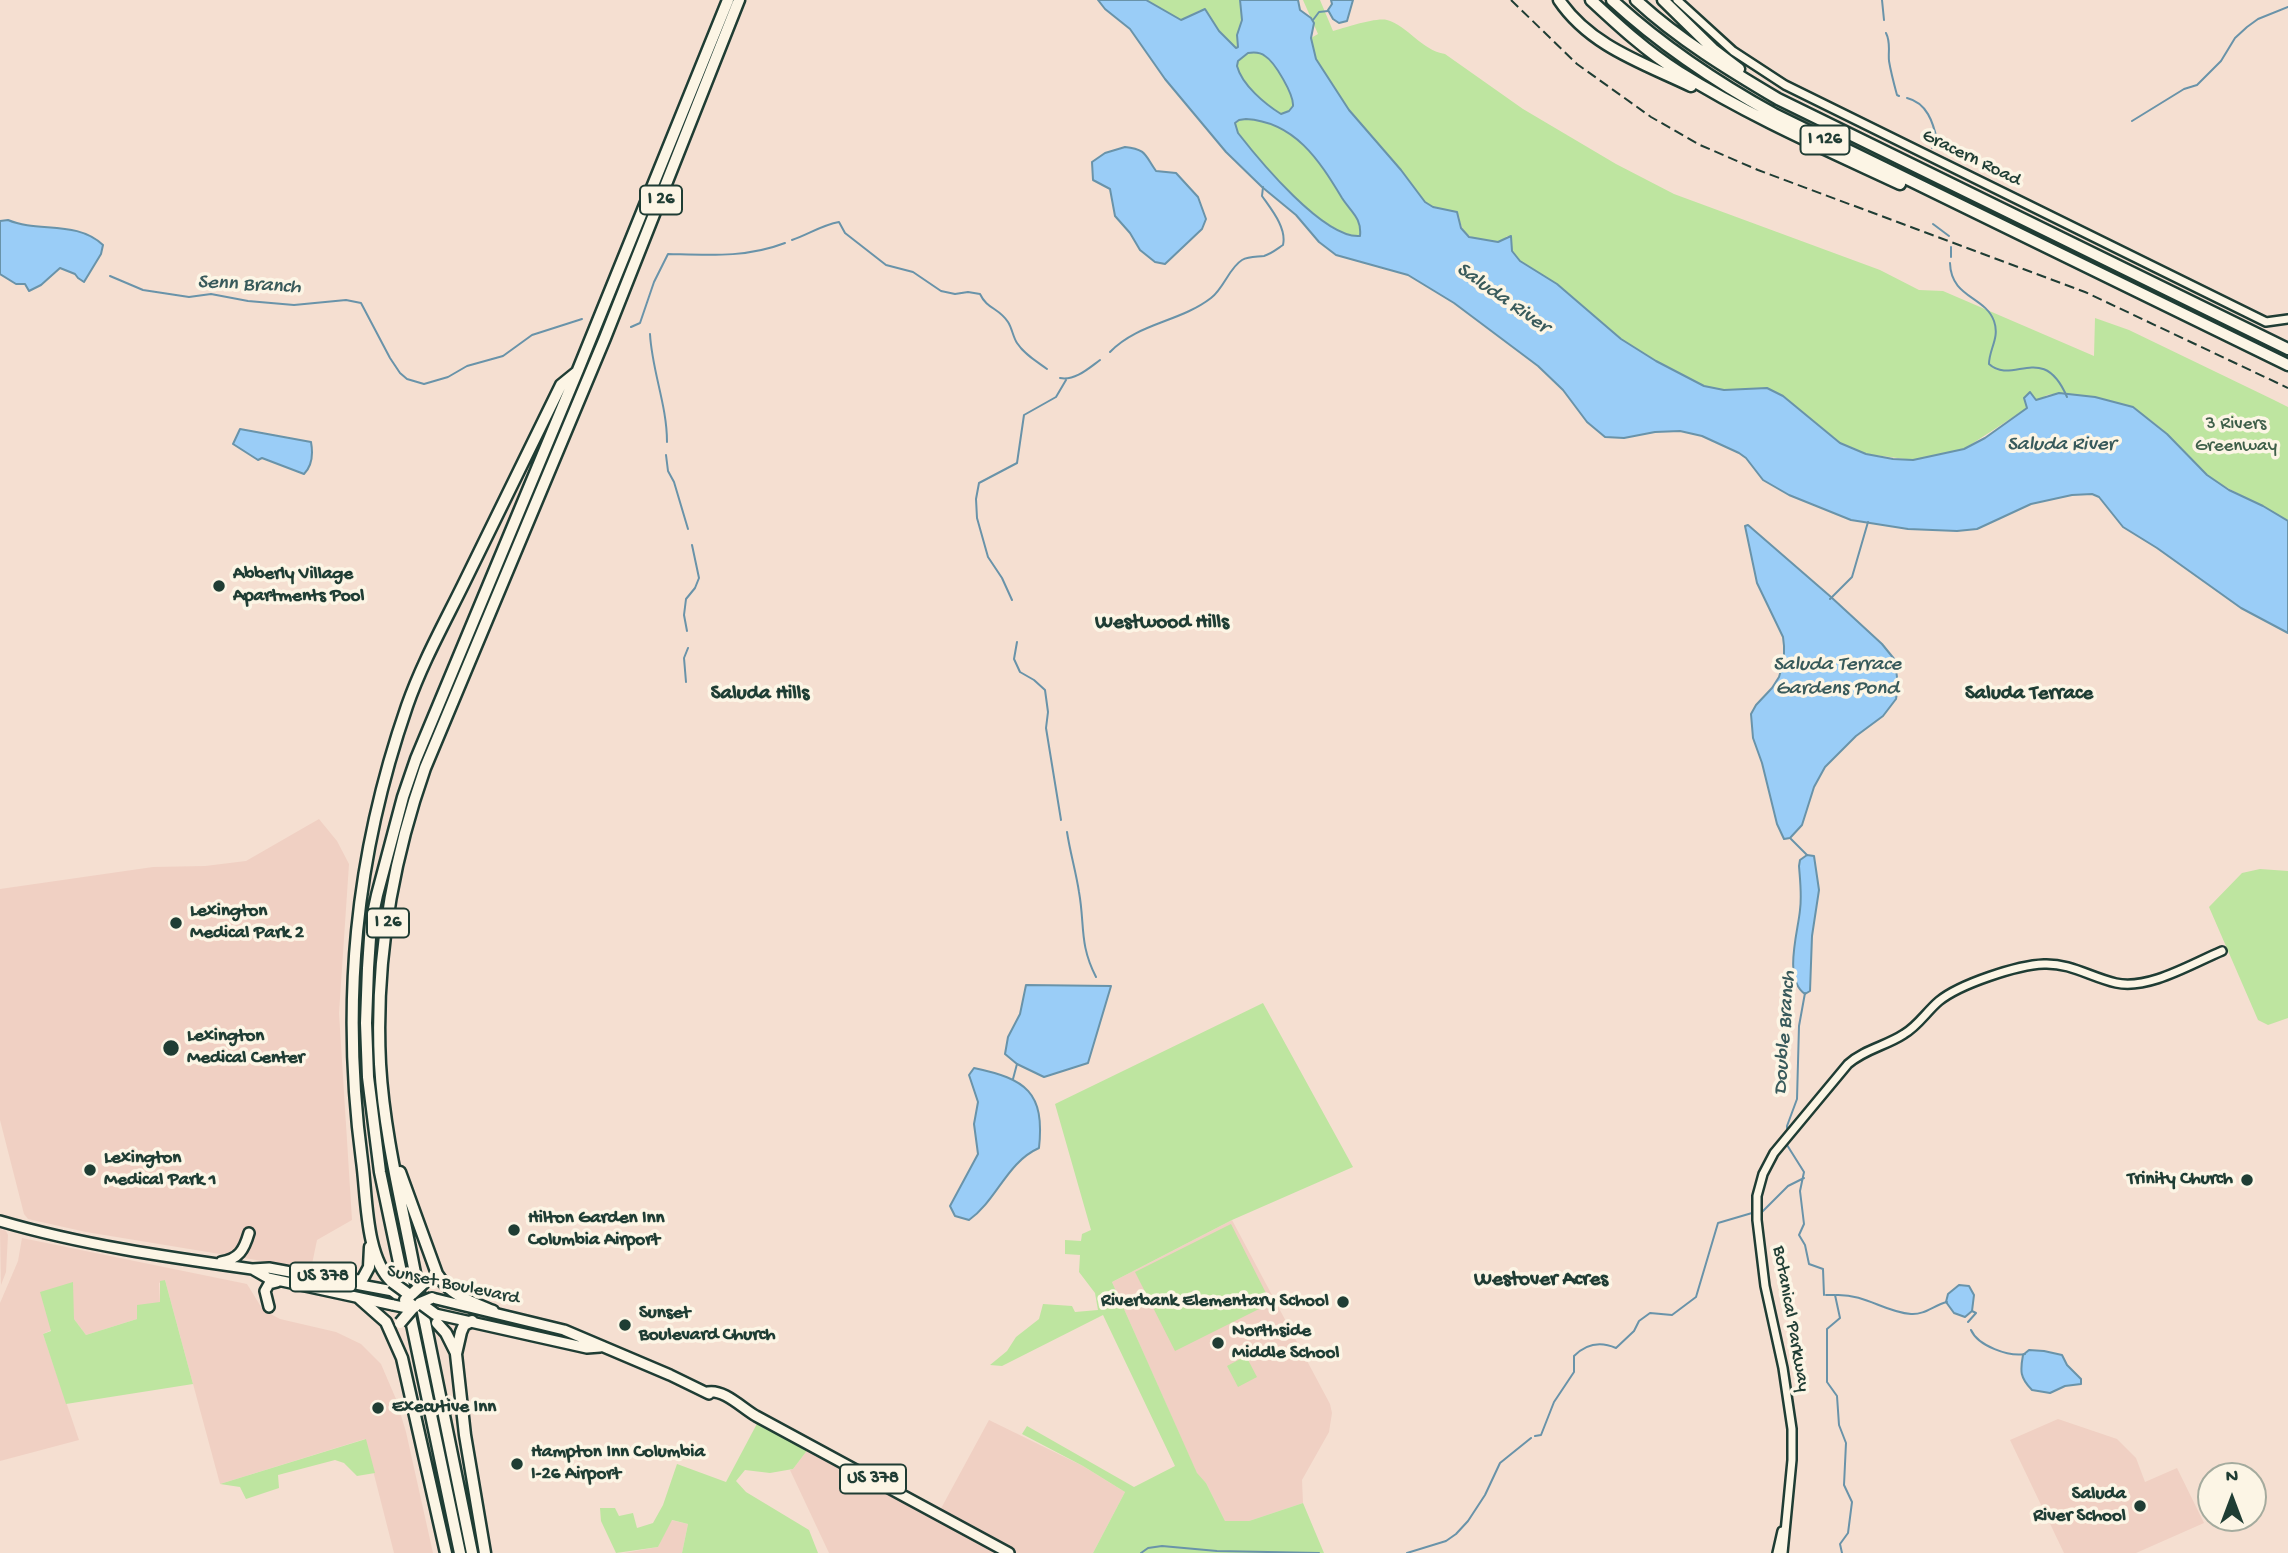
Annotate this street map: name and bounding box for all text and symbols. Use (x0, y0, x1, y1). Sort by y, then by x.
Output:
road number: I 126 (1800, 125, 1850, 154)
street label: Gracern Road (1918, 125, 2024, 193)
road number: I 26 (640, 186, 682, 215)
water label: Saluda River (1451, 258, 1553, 340)
water label: Senn Branch (197, 271, 301, 301)
park label: 3 Rivers Greenway (2195, 414, 2277, 458)
water label: Saluda River (2007, 433, 2115, 459)
place label: Abberly Village Apartments Pool (233, 564, 365, 608)
marker: Abberly Village Apartments Pool (211, 578, 227, 594)
district label: Westwood Hills (1095, 611, 1229, 637)
water label: Saluda Terrace Gardens Pond (1773, 653, 1901, 703)
district label: Saluda Hills (711, 682, 809, 708)
district label: Saluda Terrace (1965, 682, 2093, 708)
place label: Lexington Medical Park 2 (190, 901, 304, 945)
road number: I 26 (367, 908, 409, 938)
marker: Lexington Medical Park 2 (168, 915, 184, 931)
water label: Double Branch (1769, 970, 1803, 1096)
place label: Lexington Medical Center (187, 1026, 304, 1070)
marker: Lexington Medical Center (161, 1038, 181, 1058)
place label: Lexington Medical Park 1 (104, 1148, 216, 1192)
marker: Lexington Medical Park 1 (82, 1162, 98, 1178)
place label: Trinity Church (2127, 1169, 2233, 1191)
marker: Trinity Church (2239, 1172, 2255, 1188)
place label: Hilton Garden Inn Columbia Airport (528, 1208, 665, 1252)
marker: Hilton Garden Inn Columbia Airport (506, 1222, 522, 1238)
street label: Botanical Parkway (1766, 1244, 1814, 1394)
street label: Sunset Boulevard (385, 1261, 521, 1311)
road number: US 378 (290, 1262, 356, 1292)
district label: Westover Acres (1474, 1268, 1608, 1294)
place label: Riverbank Elementary School (1101, 1291, 1329, 1313)
marker: Riverbank Elementary School (1335, 1294, 1351, 1310)
place label: Sunset Boulevard Church (639, 1303, 776, 1347)
marker: Sunset Boulevard Church (617, 1317, 633, 1333)
place label: Northside Middle School (1232, 1321, 1339, 1365)
marker: Northside Middle School (1210, 1335, 1226, 1351)
place label: Executive Inn (392, 1397, 496, 1419)
marker: Executive Inn (370, 1400, 386, 1416)
place label: Hampton Inn Columbia I-26 Airport (531, 1442, 705, 1486)
marker: Hampton Inn Columbia I-26 Airport (509, 1456, 525, 1472)
north arrow (2197, 1462, 2267, 1532)
road number: US 378 (840, 1464, 906, 1494)
text: N (2226, 1466, 2238, 1489)
place label: Saluda River School (2033, 1484, 2126, 1528)
marker: Saluda River School (2132, 1498, 2148, 1514)

